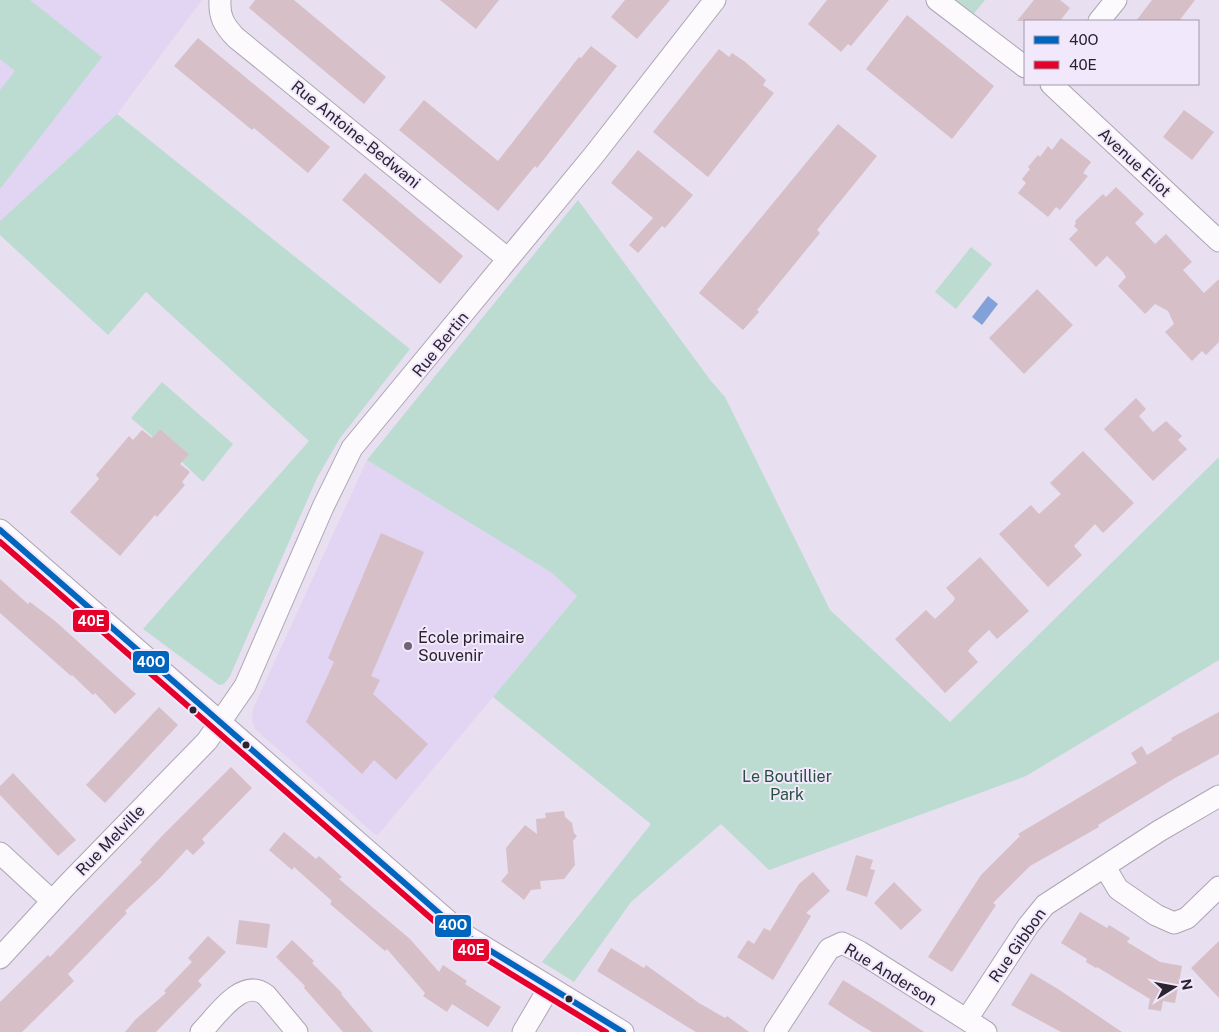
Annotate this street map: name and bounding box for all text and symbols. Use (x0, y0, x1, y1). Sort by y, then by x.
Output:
legend (1024, 20, 1199, 85)
text: 40O (1069, 31, 1099, 48)
text: 40E (1069, 56, 1097, 73)
street label: Rue Antoine-Bedwani (287, 77, 424, 192)
street label: Avenue Eliot (1095, 124, 1175, 201)
street label: Rue Bertin (408, 308, 472, 381)
line badge: 40E (72, 609, 110, 633)
text: 40E (77, 613, 105, 629)
place label: École primaire Souvenir (418, 627, 525, 665)
marker: École primaire Souvenir (402, 640, 414, 652)
line badge: 40O (132, 650, 170, 674)
text: 40O (137, 654, 165, 670)
unlabelled marker (188, 705, 198, 715)
unlabelled marker (241, 740, 251, 750)
park label: Le Boutillier Park (742, 767, 832, 804)
street label: Rue Melville (72, 801, 149, 880)
street label: Rue Gibbon (985, 905, 1050, 986)
line badge: 40O (434, 914, 472, 938)
text: 40O (439, 917, 467, 933)
line badge: 40E (452, 938, 490, 962)
street label: Rue Anderson (841, 939, 940, 1010)
text: 40E (457, 942, 485, 958)
north arrow (1149, 962, 1199, 1012)
text: N (1178, 978, 1196, 991)
unlabelled marker (564, 994, 574, 1004)

